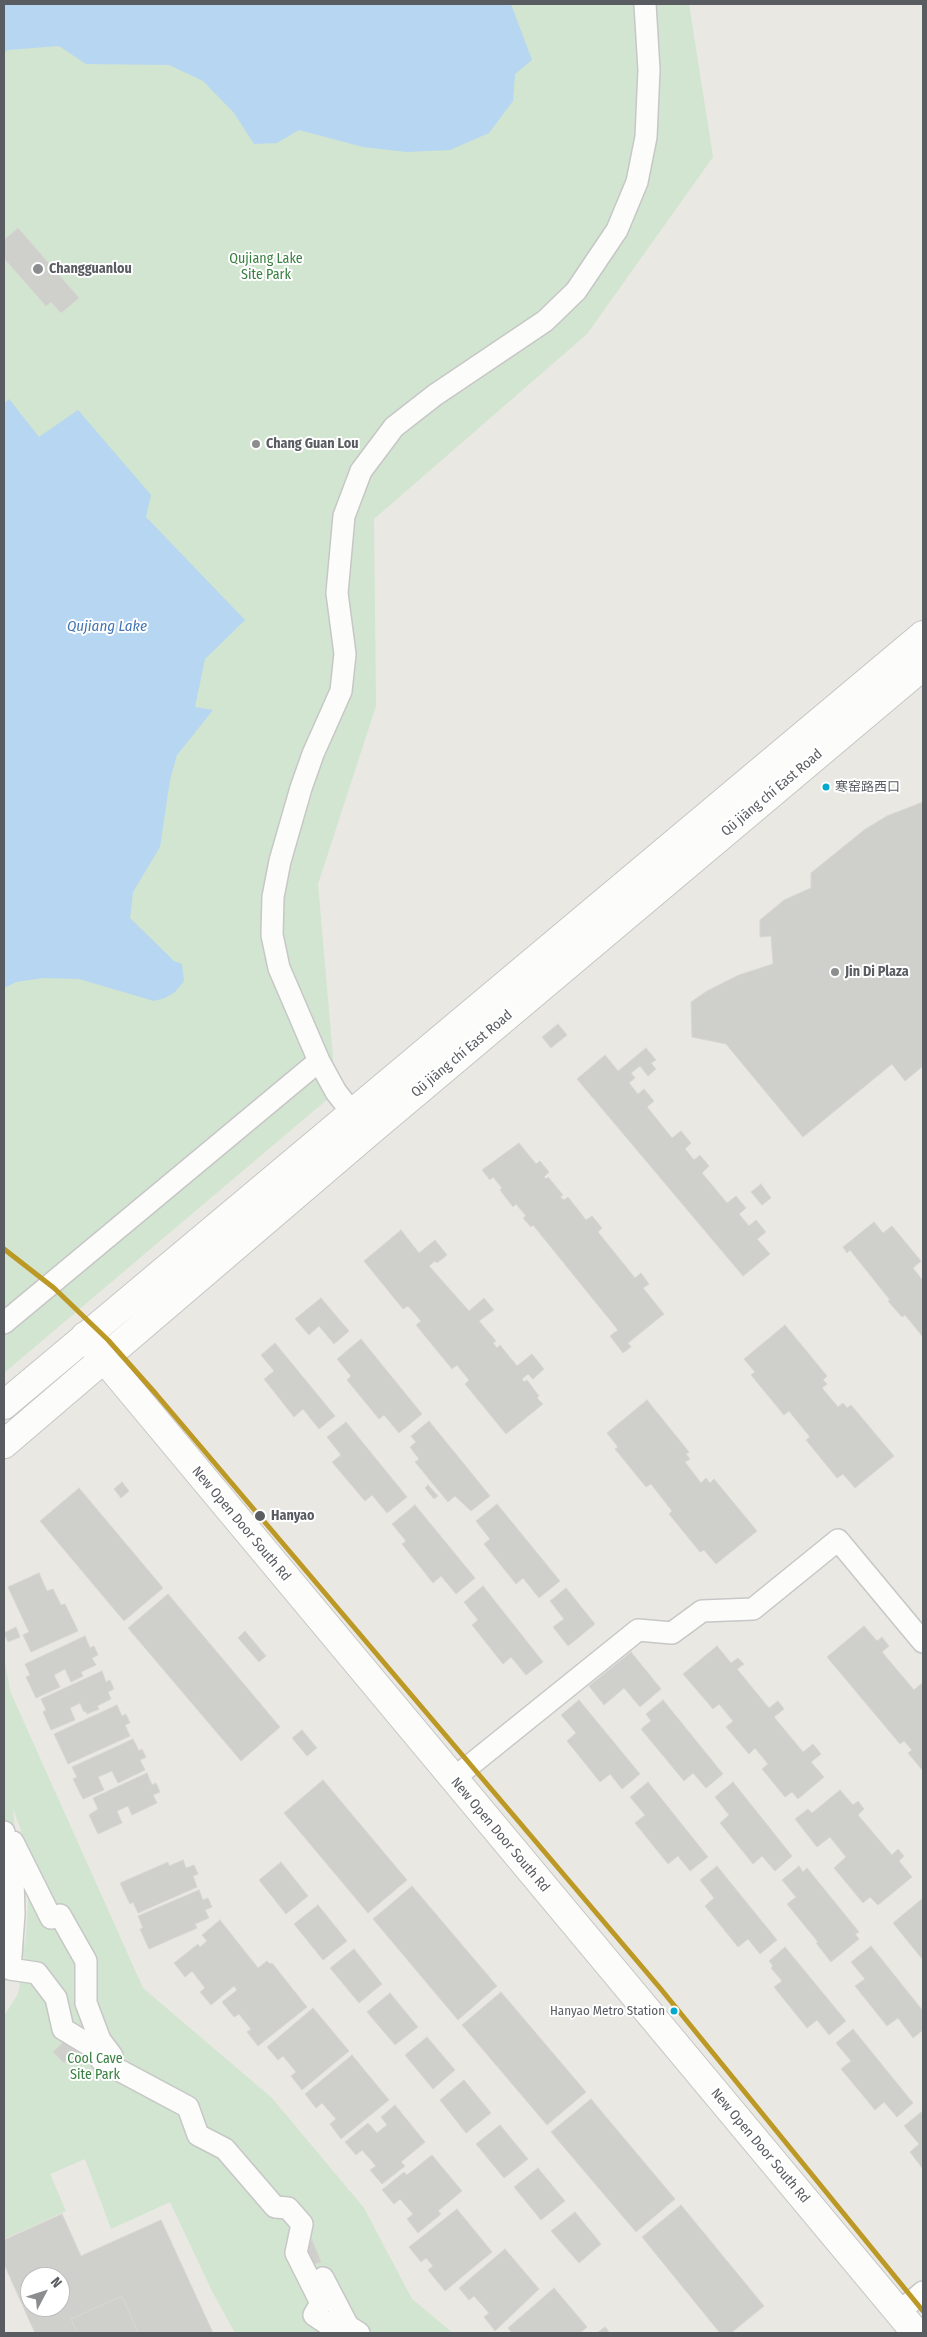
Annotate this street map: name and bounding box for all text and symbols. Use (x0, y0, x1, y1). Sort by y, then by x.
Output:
park label: Qujiang Lake Site Park (229, 251, 303, 284)
place label: Changguanlou (49, 261, 132, 277)
marker: Changguanlou (31, 262, 45, 276)
place label: Chang Guan Lou (266, 436, 358, 452)
marker: Chang Guan Lou (250, 438, 262, 450)
water label: Qujiang Lake (67, 618, 147, 636)
street label: Qū jiāng chí East Road (718, 746, 826, 840)
place label: 寒窑路西口 (835, 779, 900, 795)
marker: 寒窑路西口 (821, 782, 831, 792)
place label: Jin Di Plaza (845, 964, 909, 980)
marker: Jin Di Plaza (829, 966, 841, 978)
street label: Qū jiāng chí East Road (408, 1007, 516, 1101)
street label: New Open Door South Rd (188, 1463, 294, 1585)
place label: Hanyao (271, 1508, 314, 1524)
marker: Hanyao (253, 1509, 267, 1523)
street label: New Open Door South Rd (447, 1774, 553, 1896)
place label: Hanyao Metro Station (550, 2003, 665, 2019)
marker: Hanyao Metro Station (669, 2006, 679, 2016)
park label: Cool Cave Site Park (67, 2051, 123, 2084)
street label: New Open Door South Rd (707, 2085, 813, 2207)
north arrow (20, 2267, 70, 2317)
text: N (47, 2274, 65, 2291)

